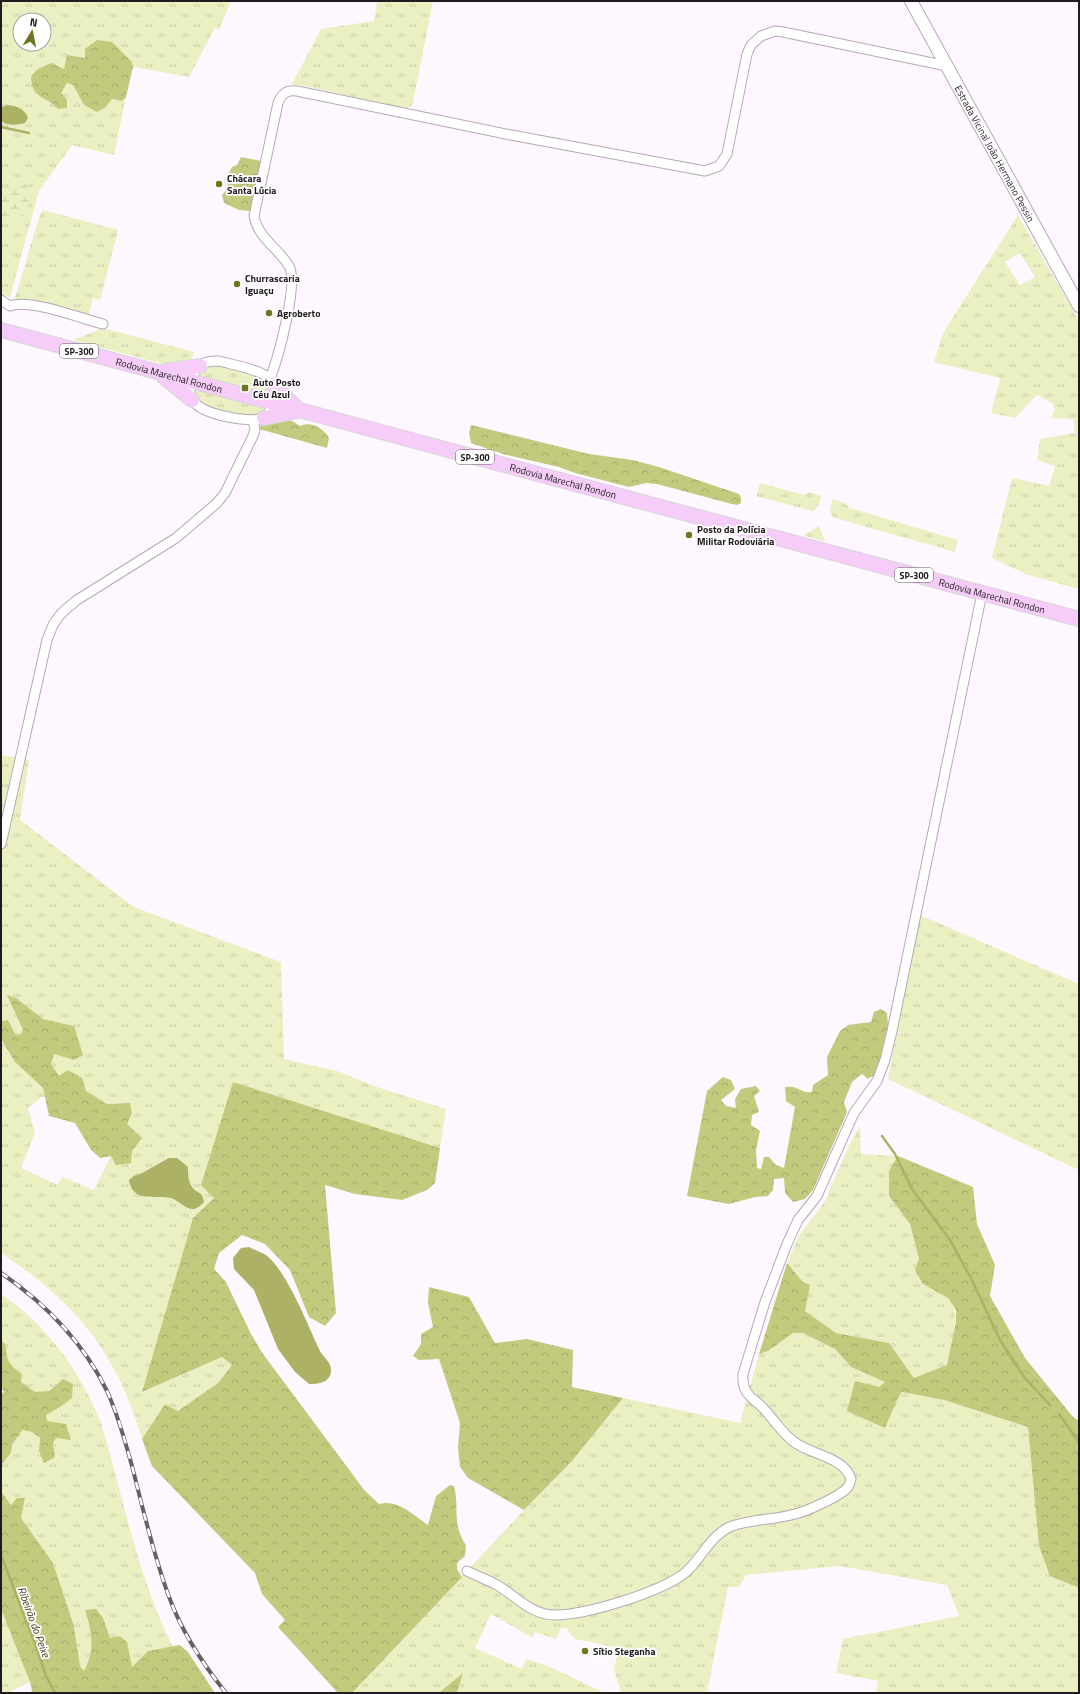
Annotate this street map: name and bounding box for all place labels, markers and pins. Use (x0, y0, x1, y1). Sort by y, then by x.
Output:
place label: Chácara Santa Lúcia (227, 171, 276, 198)
marker: Chácara Santa Lúcia (214, 179, 224, 189)
place label: Churrascaria Iguaçu (245, 271, 300, 298)
marker: Churrascaria Iguaçu (232, 279, 242, 289)
place label: Agroberto (277, 306, 321, 321)
marker: Agroberto (264, 308, 274, 318)
place label: Auto Posto Céu Azul (253, 375, 301, 402)
marker: Auto Posto Céu Azul (240, 383, 250, 393)
place label: Posto da Polícia Militar Rodoviária (697, 522, 774, 549)
marker: Posto da Polícia Militar Rodoviária (684, 530, 694, 540)
place label: Sítio Steganha (593, 1644, 656, 1659)
marker: Sítio Steganha (580, 1646, 590, 1656)

